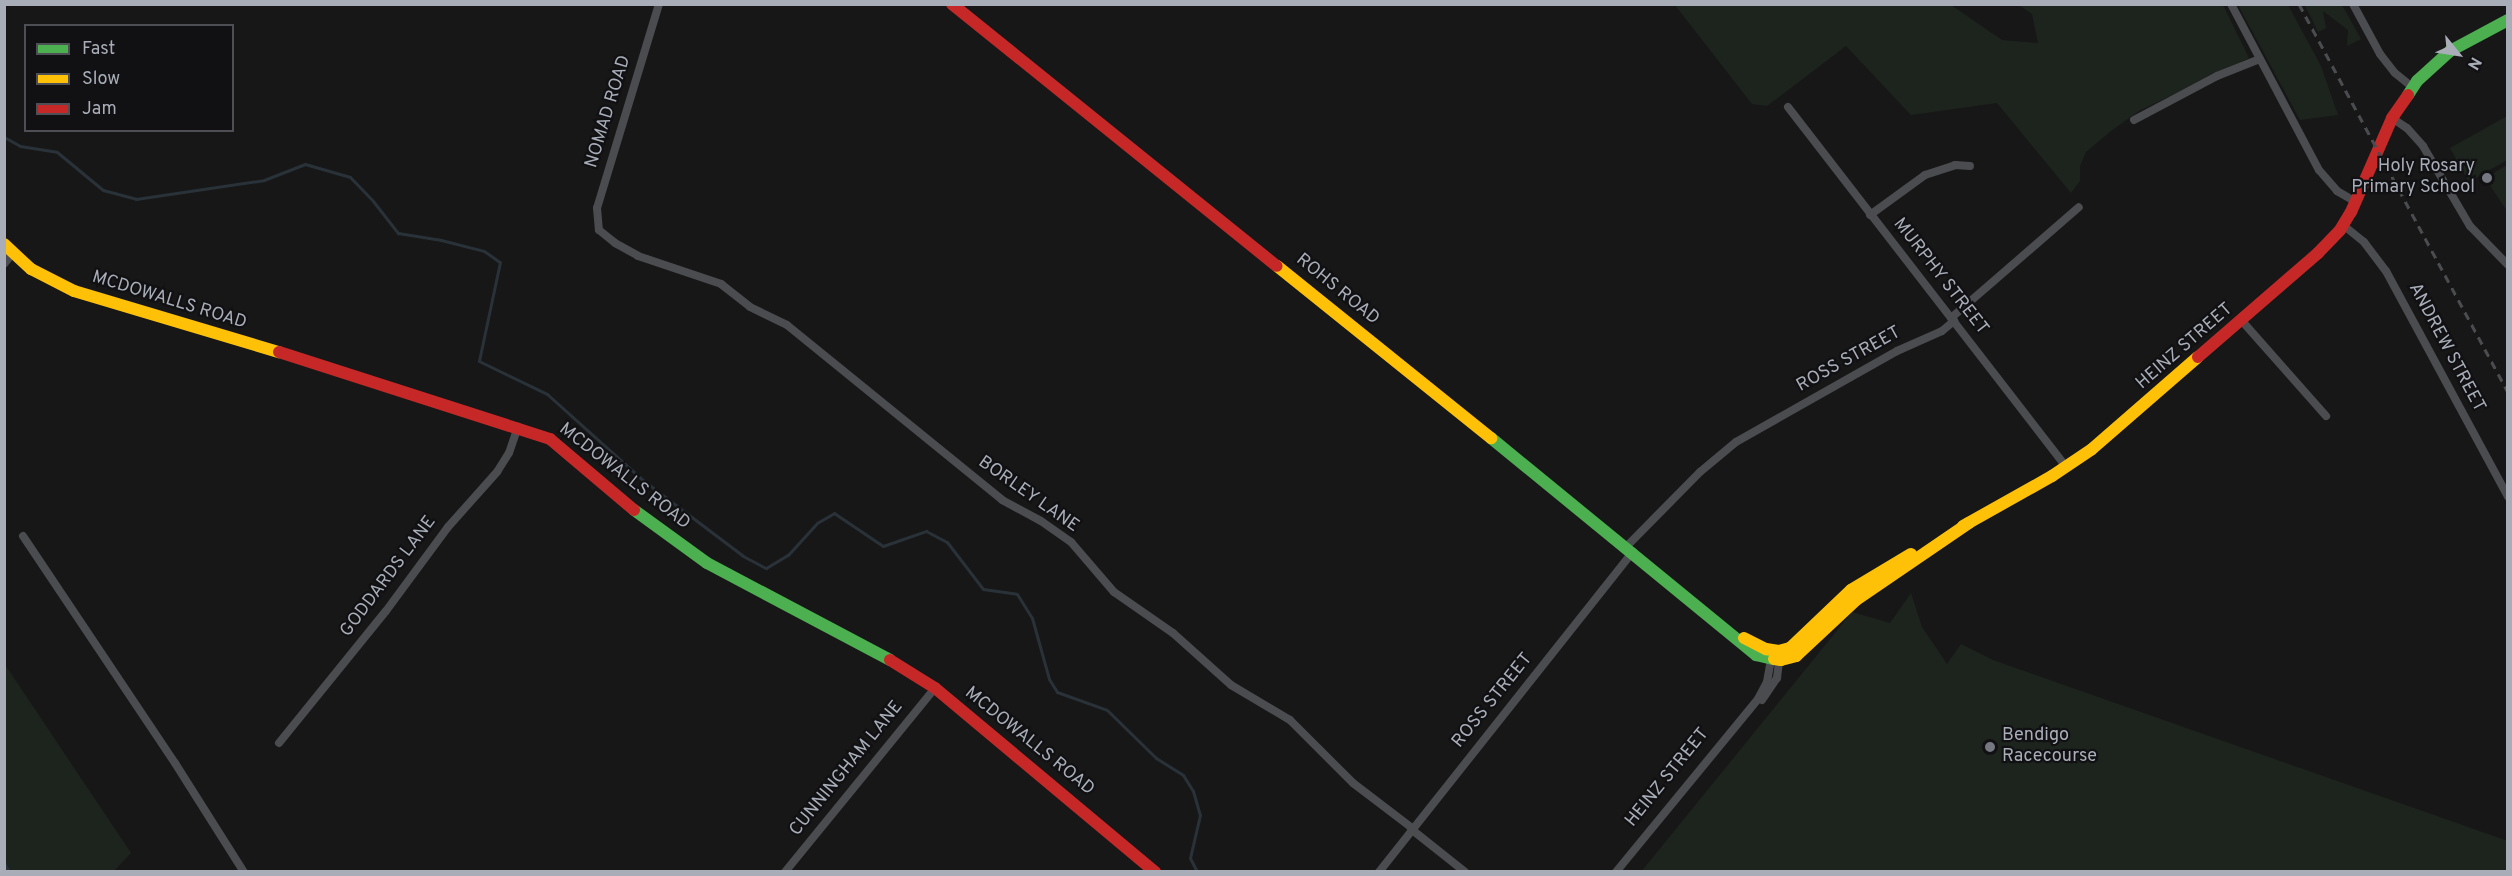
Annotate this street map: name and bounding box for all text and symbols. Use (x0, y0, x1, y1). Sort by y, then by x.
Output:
legend (24, 24, 234, 132)
north arrow (2428, 24, 2488, 84)
text: Fast (82, 38, 115, 61)
street label: NOMAD ROAD (582, 53, 636, 171)
text: N (2462, 53, 2485, 73)
text: Slow (82, 68, 120, 91)
text: Jam (82, 98, 117, 121)
place label: Holy Rosary Primary School (2351, 157, 2475, 200)
marker: Holy Rosary Primary School (2480, 171, 2494, 185)
street label: MURPHY STREET (1887, 214, 1993, 340)
street label: ROHS ROAD (1291, 250, 1383, 330)
street label: MCDOWALLS ROAD (89, 267, 249, 335)
street label: ANDREW STREET (2403, 280, 2489, 416)
street label: HEINZ STREET (2132, 299, 2238, 395)
street label: ROSS STREET (1793, 323, 1905, 397)
street label: MCDOWALLS ROAD (554, 419, 694, 535)
street label: BORLEY LANE (973, 452, 1083, 538)
street label: GODDARDS LANE (336, 512, 442, 642)
street label: ROSS STREET (1448, 649, 1538, 753)
street label: MCDOWALLS ROAD (960, 683, 1098, 801)
street label: CUNNINGHAM LANE (786, 697, 908, 841)
street label: HEINZ STREET (1622, 724, 1714, 832)
place label: Bendigo Racecourse (2002, 726, 2097, 768)
marker: Bendigo Racecourse (1983, 740, 1997, 754)

